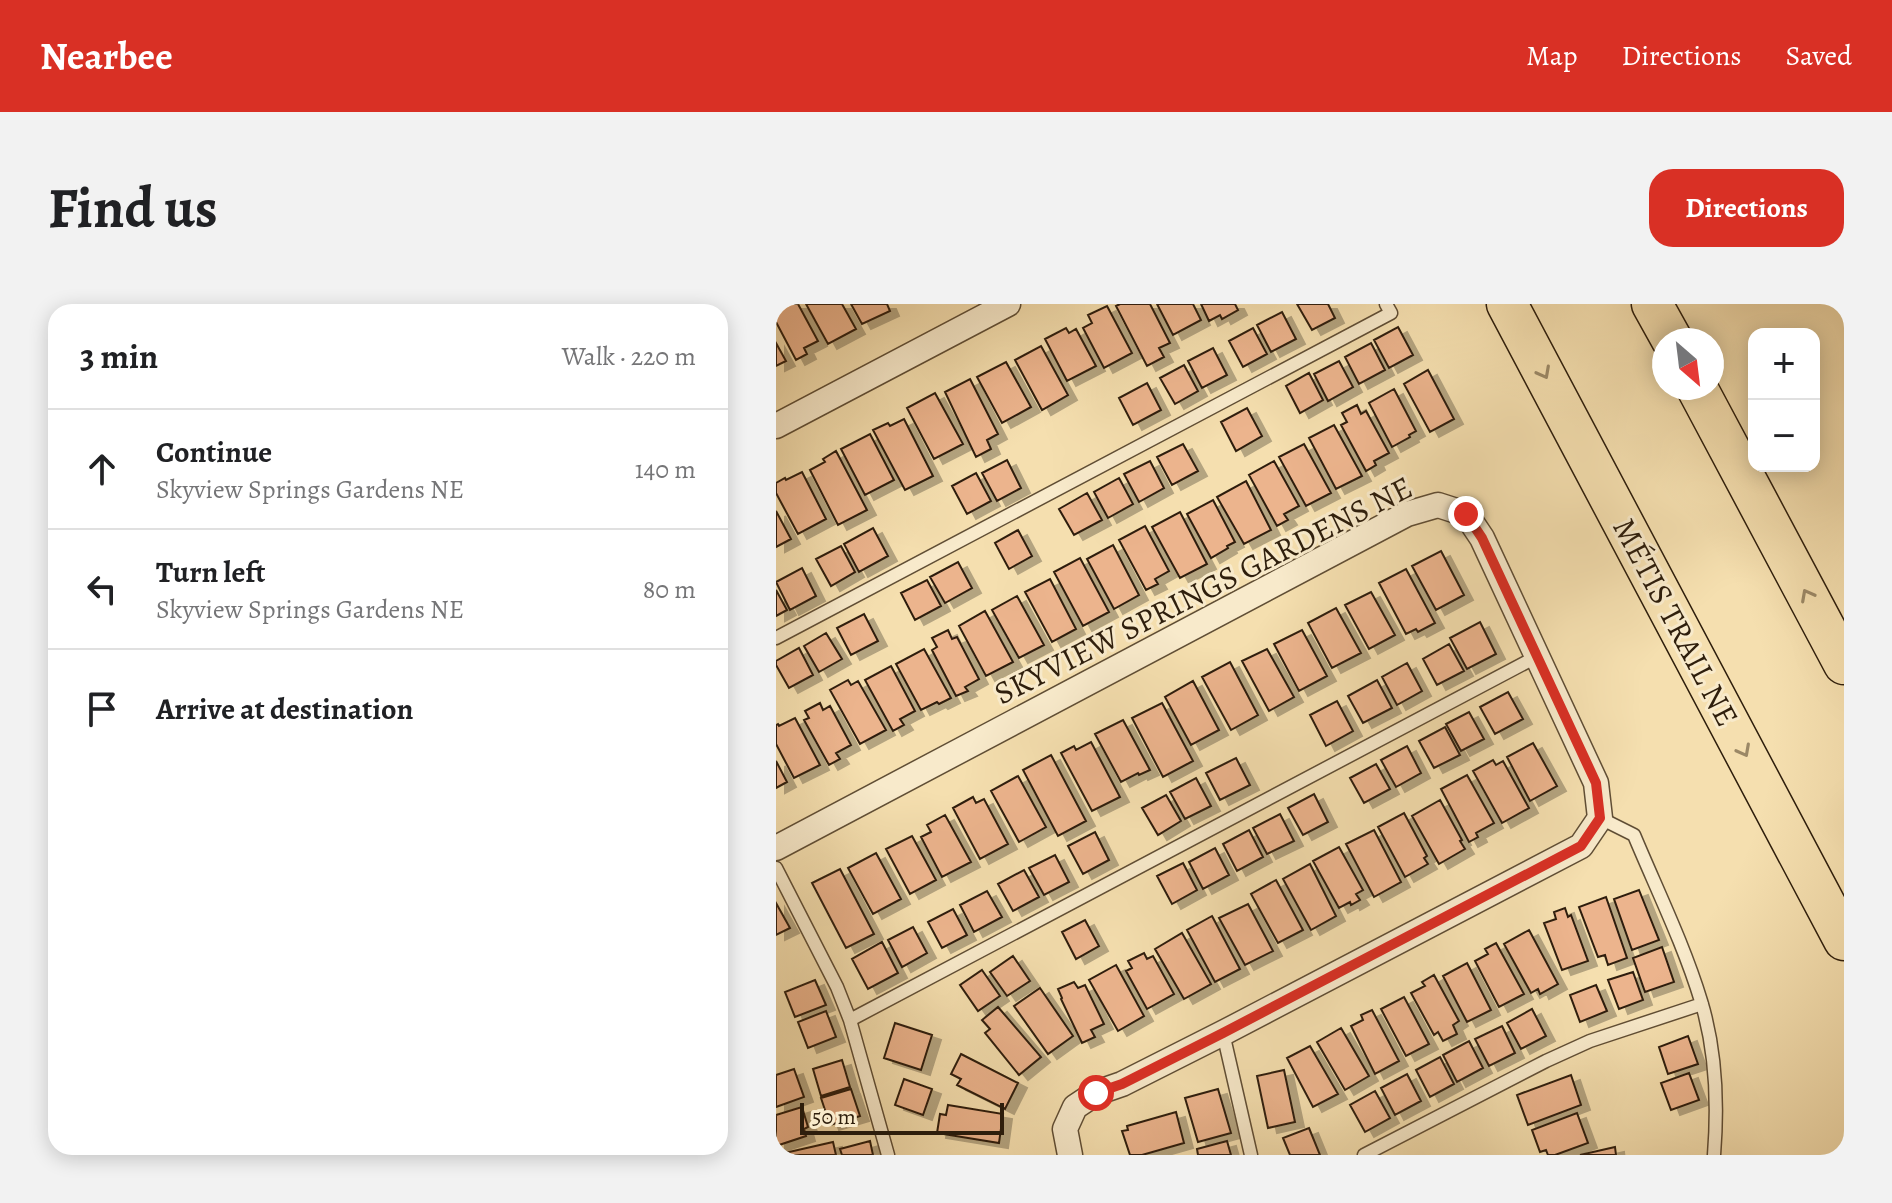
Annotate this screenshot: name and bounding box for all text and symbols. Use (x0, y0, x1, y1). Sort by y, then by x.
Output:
text: Nearbee (40, 30, 173, 82)
text: Map (1526, 37, 1577, 75)
text: Directions (1621, 37, 1742, 75)
text: Saved (1786, 37, 1852, 75)
button: Directions (1649, 169, 1844, 247)
text: Find us (48, 170, 218, 246)
north arrow (1652, 328, 1724, 400)
map controls (1748, 328, 1820, 472)
button: + (1748, 328, 1820, 400)
text: 3 min (80, 333, 158, 380)
text: Walk · 220 m (562, 339, 696, 374)
one-way arrow (1534, 365, 1549, 379)
button: − (1748, 400, 1820, 472)
text: Continue (156, 432, 272, 472)
icon: ahead (80, 447, 124, 491)
text: 140 m (635, 452, 696, 487)
street label: SKYVIEW SPRINGS GARDENS NE (986, 465, 1420, 715)
text: Skyview Springs Gardens NE (156, 472, 464, 507)
route end (1448, 496, 1484, 532)
street label: MÉTIS TRAIL NE (1603, 510, 1749, 734)
text: Turn left (156, 552, 265, 592)
icon: left (80, 567, 124, 611)
text: 80 m (643, 572, 696, 607)
one-way arrow (1802, 588, 1817, 603)
text: Skyview Springs Gardens NE (156, 592, 464, 627)
icon: arrive (80, 687, 124, 731)
text: Arrive at destination (156, 689, 413, 729)
one-way arrow (1734, 743, 1750, 757)
route start (1078, 1075, 1114, 1111)
scale bar (800, 1099, 1004, 1135)
text: 50 m (812, 1102, 856, 1132)

